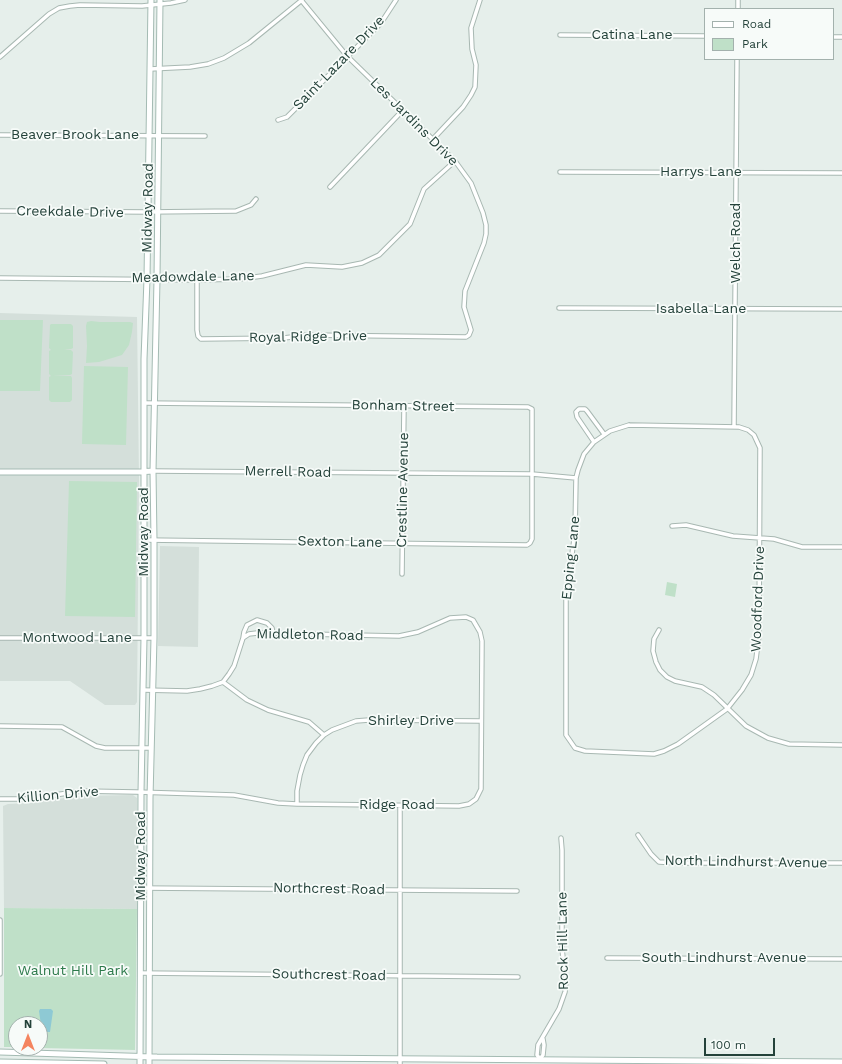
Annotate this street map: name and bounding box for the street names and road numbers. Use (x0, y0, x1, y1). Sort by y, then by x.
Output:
street label: Saint Lazare Drive (290, 12, 388, 114)
street label: Catina Lane (591, 27, 673, 43)
street label: Les Jardins Drive (366, 74, 462, 170)
street label: Beaver Brook Lane (11, 127, 139, 143)
street label: Midway Road (139, 163, 157, 253)
street label: Harrys Lane (660, 164, 742, 180)
street label: Creekdale Drive (16, 203, 124, 221)
street label: Welch Road (728, 203, 744, 283)
street label: Meadowdale Lane (131, 268, 255, 286)
street label: Isabella Lane (656, 301, 746, 317)
street label: Royal Ridge Drive (249, 328, 367, 346)
street label: Bonham Street (351, 397, 455, 415)
street label: Crestline Avenue (394, 432, 412, 548)
street label: Merrell Road (245, 463, 331, 481)
street label: Midway Road (136, 487, 152, 577)
street label: Epping Lane (558, 515, 584, 601)
street label: Sexton Lane (297, 533, 383, 551)
street label: Woodford Drive (748, 546, 768, 652)
street label: Middleton Road (256, 626, 364, 644)
street label: Montwood Lane (22, 630, 132, 646)
street label: Shirley Drive (368, 713, 454, 729)
street label: Killion Drive (16, 783, 100, 807)
street label: Ridge Road (359, 797, 435, 813)
street label: Midway Road (133, 811, 149, 901)
street label: North Lindhurst Avenue (664, 852, 828, 872)
street label: Northcrest Road (273, 880, 385, 898)
street label: Rock Hill Lane (554, 892, 572, 990)
street label: South Lindhurst Avenue (641, 950, 807, 966)
street label: Southcrest Road (272, 966, 386, 984)

